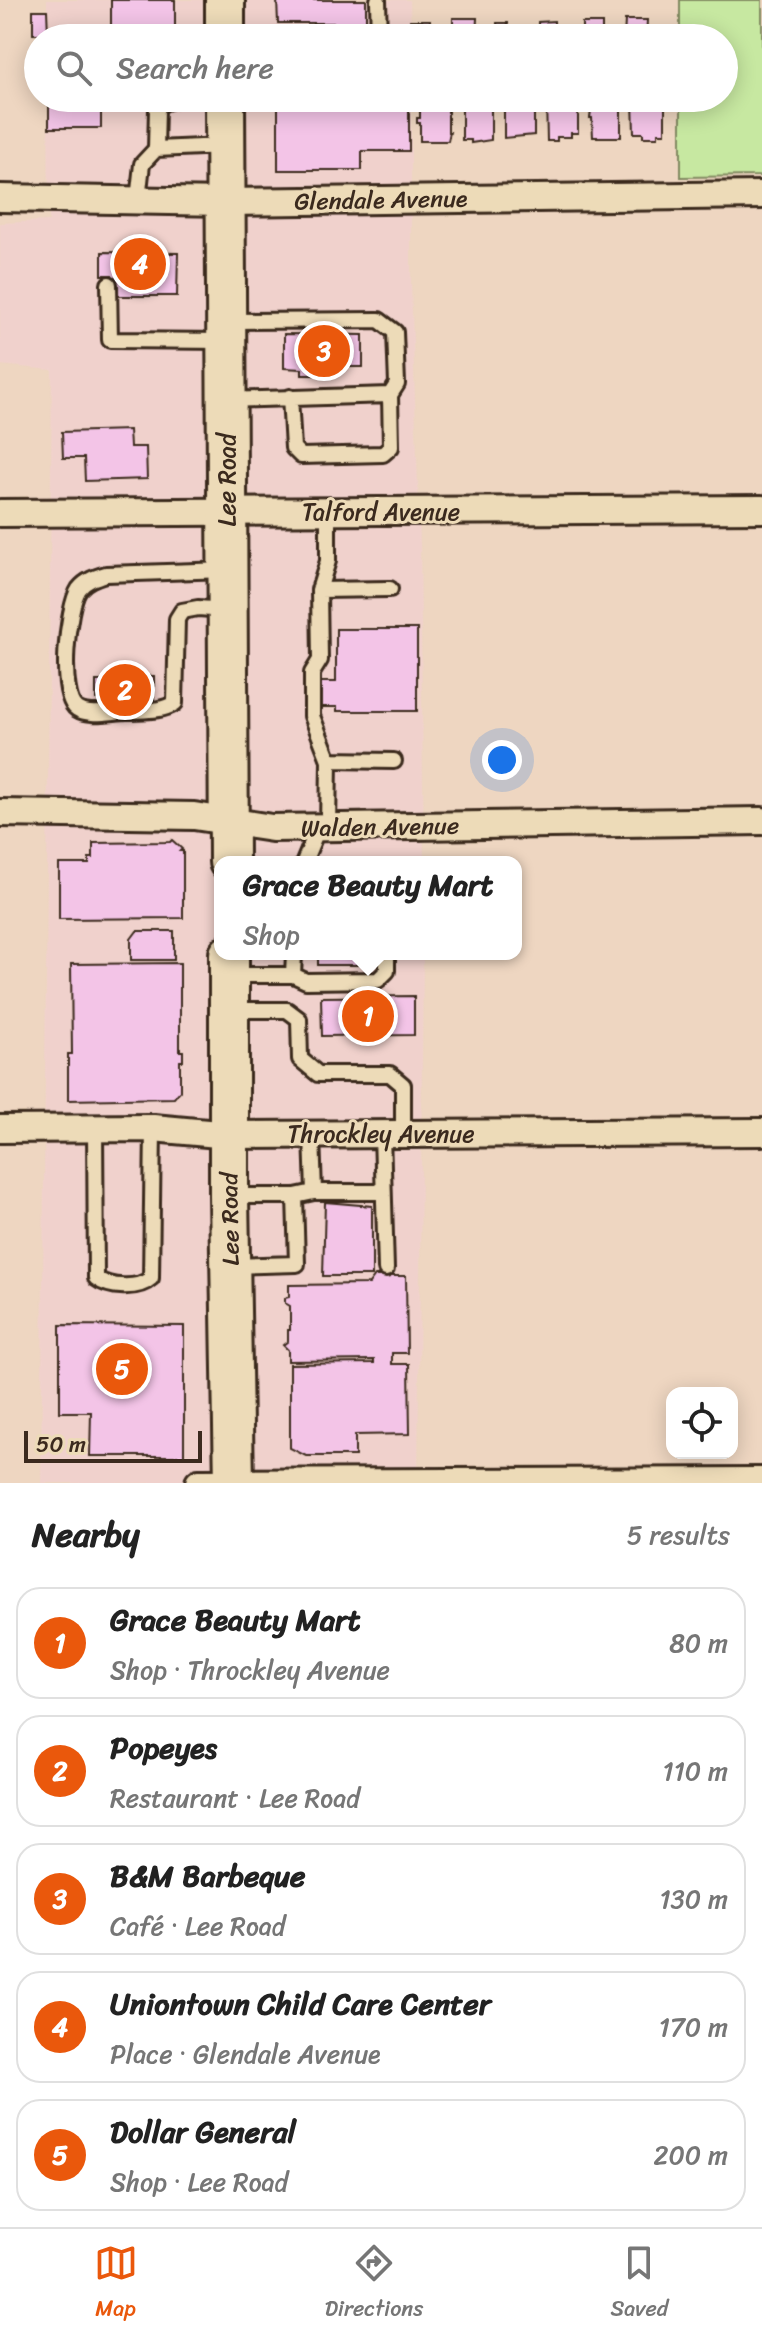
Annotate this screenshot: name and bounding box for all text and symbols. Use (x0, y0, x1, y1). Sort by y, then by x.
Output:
search box (24, 24, 738, 112)
text: Search here (116, 41, 274, 95)
icon: search (52, 46, 96, 90)
street label: Glendale Avenue (294, 177, 468, 223)
pin: 4 (114, 234, 166, 294)
pin: 3 (298, 321, 350, 381)
street label: Lee Road (206, 431, 248, 527)
street label: Talford Avenue (302, 491, 460, 533)
pin: 2 (99, 660, 151, 720)
your location (482, 740, 522, 780)
street label: Walden Avenue (301, 805, 459, 849)
popup (214, 856, 522, 960)
text: Grace Beauty Mart (243, 858, 493, 912)
text: Shop (243, 912, 300, 958)
pin: 1 (342, 986, 394, 1046)
street label: Throckley Avenue (288, 1113, 474, 1155)
street label: Lee Road (208, 1170, 252, 1266)
pin: 5 (96, 1339, 148, 1399)
map controls (666, 1387, 738, 1459)
button: locate (666, 1387, 738, 1459)
text: 50 m (36, 1425, 86, 1464)
scale bar (24, 1427, 202, 1463)
text: Nearby (32, 1505, 140, 1565)
text: 5 results (627, 1512, 730, 1558)
text: Grace Beauty Mart (110, 1593, 361, 1647)
text: 1 (54, 1620, 66, 1666)
text: 80 m (669, 1620, 728, 1666)
text: Shop · Throckley Avenue (110, 1647, 390, 1693)
text: Popeyes (110, 1721, 217, 1775)
text: 2 (52, 1748, 68, 1794)
text: 110 m (663, 1748, 728, 1794)
text: Restaurant · Lee Road (110, 1775, 360, 1821)
text: B&M Barbeque (110, 1849, 306, 1903)
text: 3 (53, 1876, 67, 1922)
text: 130 m (659, 1876, 728, 1922)
text: Café · Lee Road (110, 1903, 286, 1949)
text: Uniontown Child Care Center (110, 1977, 491, 2031)
text: 4 (52, 2004, 68, 2050)
text: 170 m (659, 2004, 728, 2050)
text: Place · Glendale Avenue (110, 2031, 381, 2077)
text: Dollar General (110, 2105, 296, 2159)
text: 5 (52, 2132, 68, 2178)
text: 200 m (653, 2132, 728, 2178)
text: Shop · Lee Road (110, 2159, 288, 2205)
tab: Map (94, 2241, 138, 2328)
tab: Directions (325, 2241, 423, 2328)
tab: Saved (610, 2241, 668, 2328)

